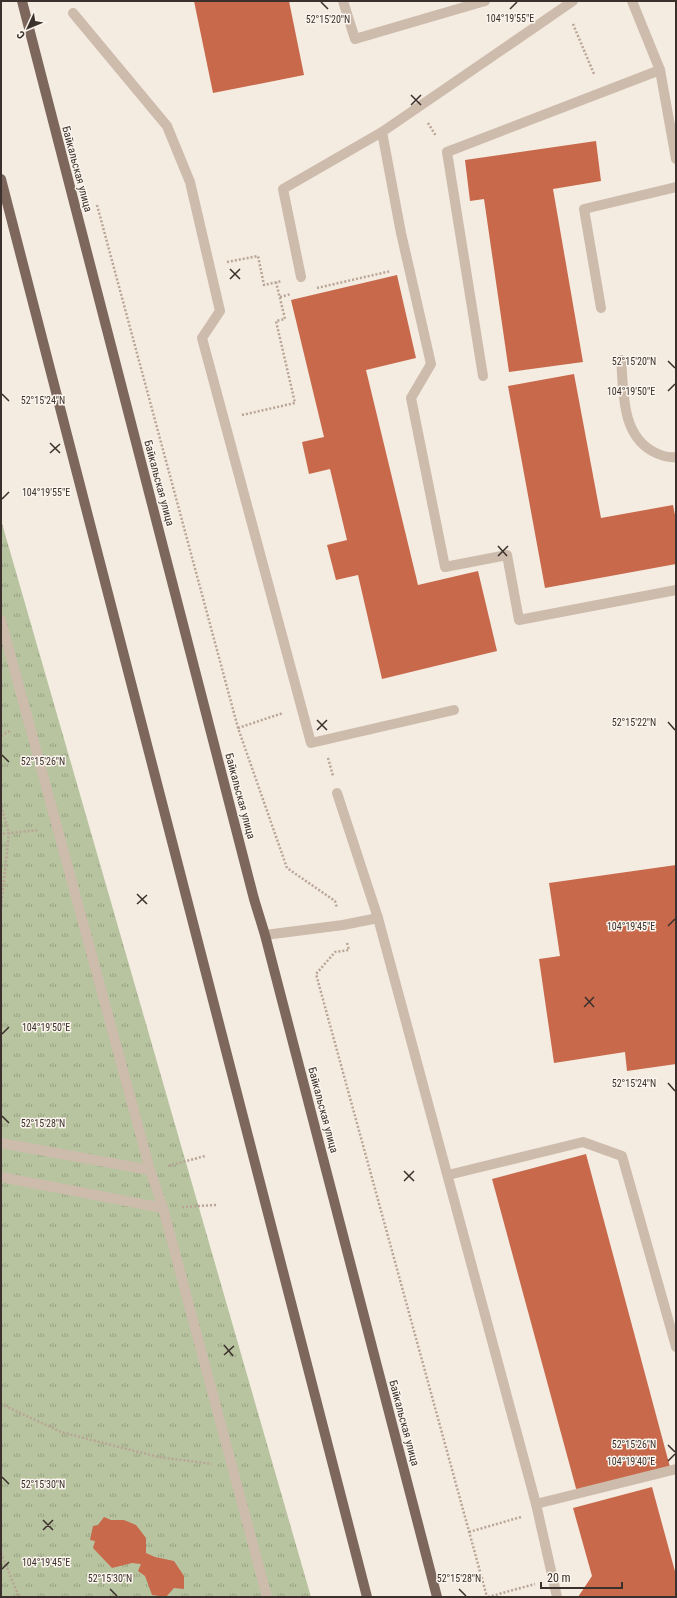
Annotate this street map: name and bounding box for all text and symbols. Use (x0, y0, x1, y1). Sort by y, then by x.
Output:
north arrow (8, 8, 48, 48)
text: 104°19'55"E (486, 13, 534, 24)
text: 52°15'20"N (306, 14, 350, 25)
text: С (14, 28, 28, 41)
street label: Байкальская улица (59, 125, 95, 213)
text: 52°15'20"N (612, 356, 656, 367)
text: 104°19'50"E (607, 386, 655, 397)
text: 52°15'24"N (21, 395, 65, 406)
street label: Байкальская улица (141, 439, 177, 527)
text: 104°19'55"E (22, 487, 70, 498)
text: 52°15'22"N (612, 717, 656, 728)
street label: Байкальская улица (222, 752, 258, 840)
text: 52°15'26"N (21, 756, 65, 767)
text: 104°19'45"E (607, 921, 655, 932)
text: 104°19'50"E (22, 1022, 70, 1033)
street label: Байкальская улица (305, 1066, 341, 1154)
text: 52°15'24"N (612, 1078, 656, 1089)
text: 52°15'28"N (21, 1118, 65, 1129)
street label: Байкальская улица (386, 1379, 422, 1467)
text: 52°15'26"N (612, 1439, 656, 1450)
text: 104°19'40"E (607, 1456, 655, 1467)
text: 52°15'30"N (21, 1479, 65, 1490)
text: 104°19'45"E (22, 1557, 70, 1568)
scale bar (541, 1564, 622, 1590)
text: 20 m (547, 1571, 571, 1585)
text: 52°15'30"N (88, 1573, 132, 1584)
text: 52°15'28"N (437, 1573, 481, 1584)

